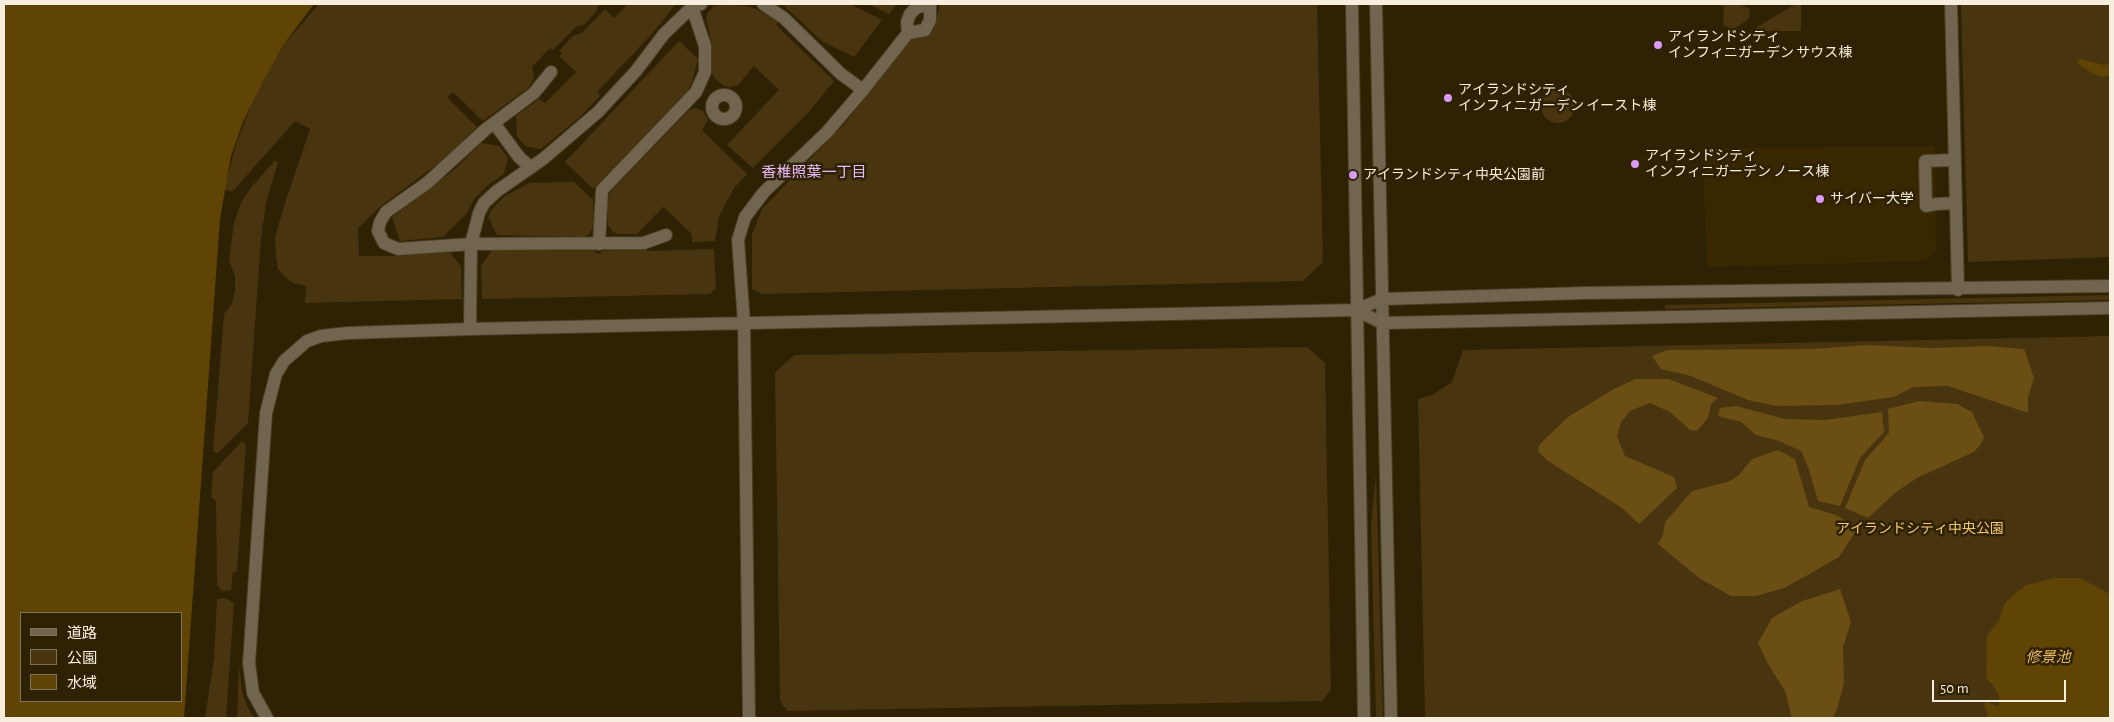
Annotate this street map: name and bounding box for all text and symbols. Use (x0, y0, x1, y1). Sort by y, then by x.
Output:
place label: アイランドシティ インフィニガーデン サウス棟 (1668, 29, 1852, 62)
marker: アイランドシティ インフィニガーデン サウス棟 (1652, 39, 1664, 51)
place label: アイランドシティ インフィニガーデン イースト棟 (1458, 82, 1656, 114)
marker: アイランドシティ インフィニガーデン イースト棟 (1442, 92, 1454, 104)
place label: アイランドシティ インフィニガーデン ノース棟 (1645, 148, 1829, 180)
marker: アイランドシティ インフィニガーデン ノース棟 (1629, 158, 1641, 170)
district label: 香椎照葉一丁目 (762, 163, 866, 181)
place label: アイランドシティ中央公園前 (1363, 167, 1545, 183)
marker: アイランドシティ中央公園前 (1347, 169, 1359, 181)
place label: サイバー大学 (1830, 191, 1914, 207)
marker: サイバー大学 (1814, 193, 1826, 205)
park label: アイランドシティ中央公園 (1836, 521, 2004, 537)
legend (20, 612, 182, 702)
text: 道路 (67, 626, 97, 641)
water label: 修景池 (2026, 648, 2070, 666)
text: 公園 (67, 651, 97, 666)
scale bar (1934, 670, 2068, 702)
text: 水域 (67, 676, 97, 691)
text: 50 m (1940, 681, 1969, 696)

